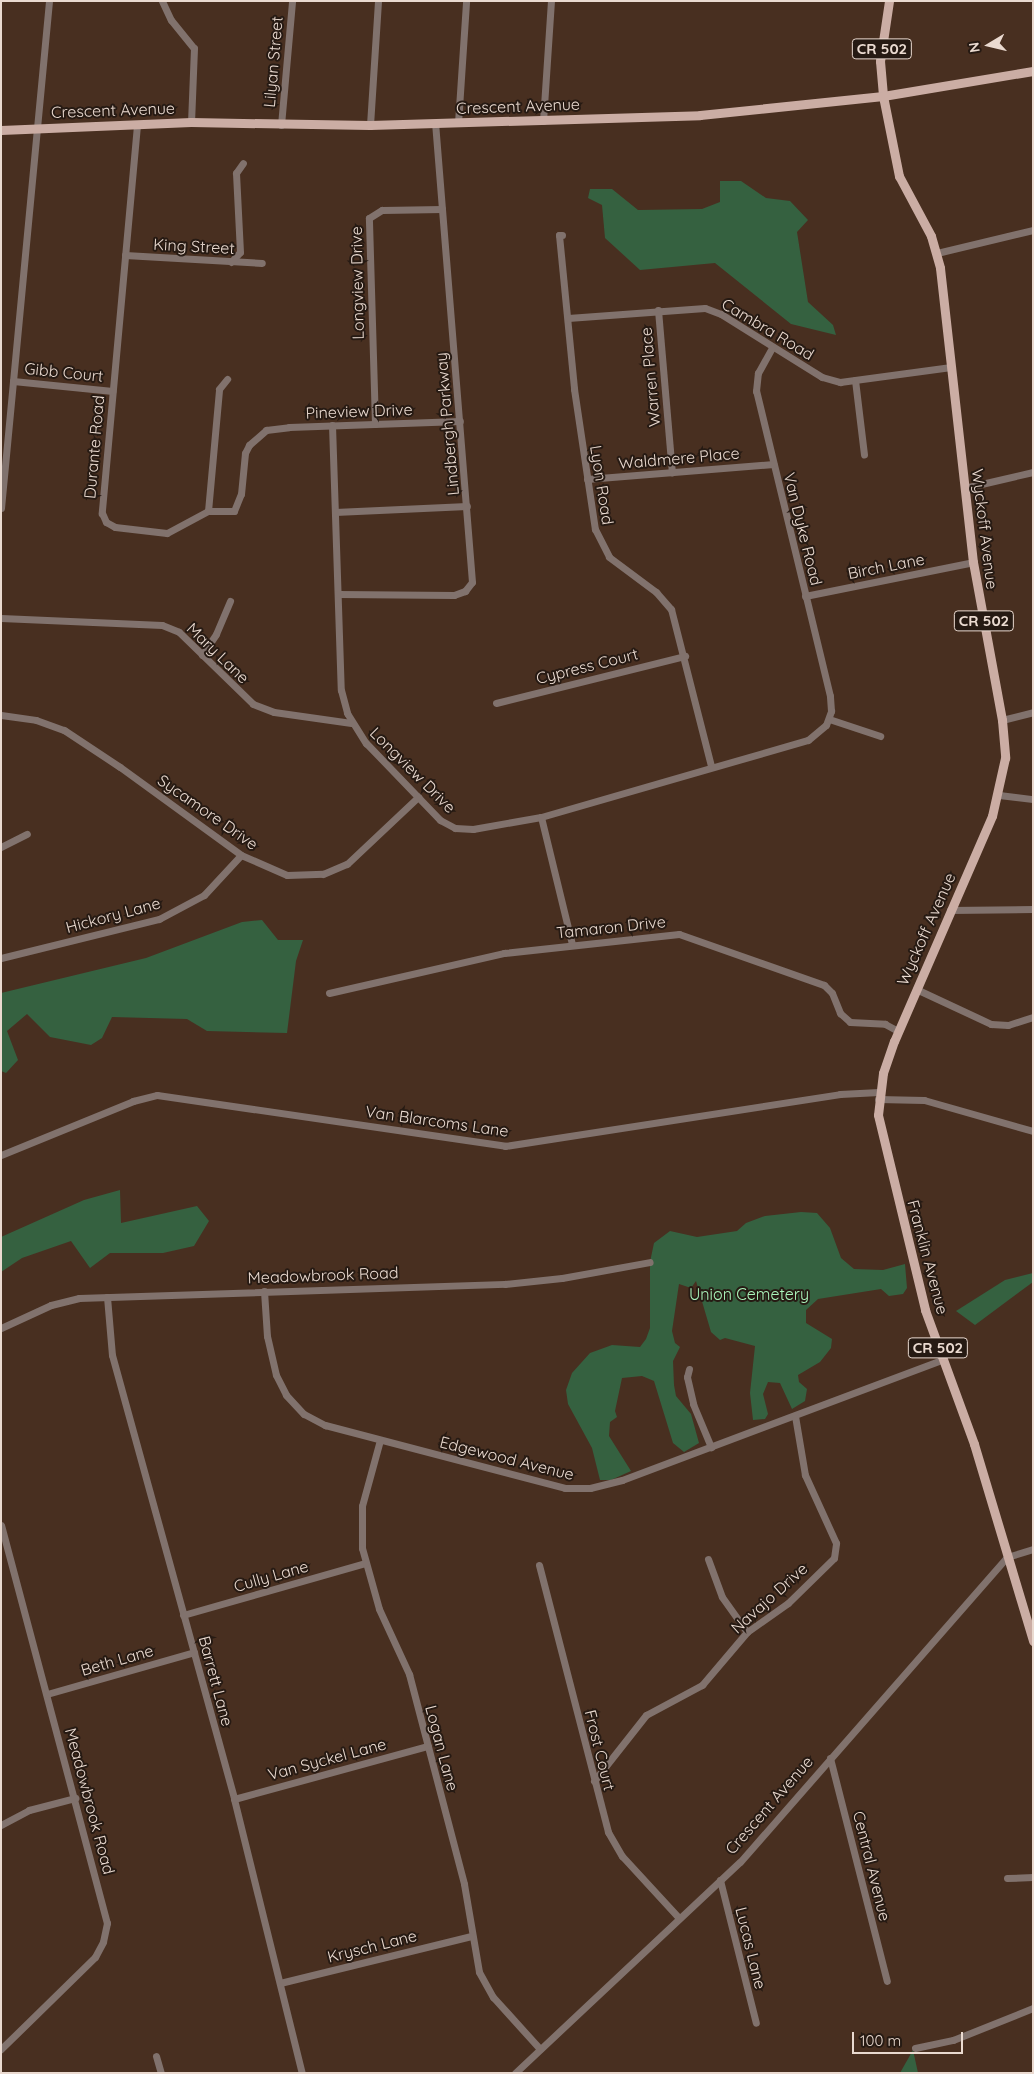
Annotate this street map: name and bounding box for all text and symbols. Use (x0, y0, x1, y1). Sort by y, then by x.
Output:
street label: Lilyan Street (259, 16, 287, 108)
north arrow (964, 20, 1014, 70)
road number: CR 502 (851, 36, 913, 62)
text: N (964, 41, 984, 54)
street label: Crescent Avenue (456, 94, 580, 118)
street label: Crescent Avenue (51, 98, 175, 122)
street label: Longview Drive (346, 226, 368, 340)
street label: King Street (153, 234, 235, 258)
street label: Cambra Road (718, 294, 818, 364)
street label: Warren Place (636, 326, 664, 428)
street label: Lindbergh Parkway (431, 352, 463, 496)
street label: Gibb Court (24, 358, 104, 386)
street label: Durante Road (80, 394, 108, 500)
street label: Pineview Drive (305, 400, 413, 422)
street label: Waldmere Place (618, 443, 740, 473)
street label: Lyon Road (586, 444, 618, 526)
street label: Wyckoff Avenue (968, 468, 1002, 590)
street label: Van Dyke Road (780, 471, 826, 587)
street label: Birch Lane (846, 549, 926, 583)
road number: CR 502 (953, 608, 1015, 634)
street label: Mary Lane (183, 619, 253, 687)
street label: Cypress Court (534, 644, 640, 688)
street label: Longview Drive (366, 723, 460, 817)
street label: Sycamore Drive (154, 770, 262, 854)
street label: Wyckoff Avenue (893, 870, 959, 988)
street label: Hickory Lane (64, 893, 162, 937)
street label: Tamaron Drive (555, 912, 667, 942)
street label: Van Blarcoms Lane (364, 1101, 510, 1141)
street label: Franklin Avenue (903, 1198, 953, 1316)
street label: Meadowbrook Road (247, 1263, 399, 1287)
park label: Union Cemetery (689, 1284, 809, 1304)
road number: CR 502 (907, 1336, 969, 1360)
street label: Edgewood Avenue (438, 1432, 576, 1484)
street label: Cully Lane (232, 1556, 310, 1596)
street label: Navajo Drive (727, 1559, 811, 1637)
street label: Barrett Lane (195, 1634, 237, 1728)
street label: Beth Lane (78, 1640, 156, 1680)
street label: Logan Lane (421, 1703, 463, 1793)
street label: Frost Court (581, 1708, 619, 1792)
street label: Meadowbrook Road (61, 1726, 119, 1876)
street label: Van Syckel Lane (266, 1734, 388, 1784)
street label: Crescent Avenue (721, 1752, 817, 1858)
street label: Central Avenue (849, 1809, 895, 1923)
street label: Lucas Lane (732, 1905, 770, 1991)
street label: Krysch Lane (325, 1926, 419, 1966)
scale bar (854, 2022, 965, 2054)
text: 100 m (860, 2031, 901, 2050)

